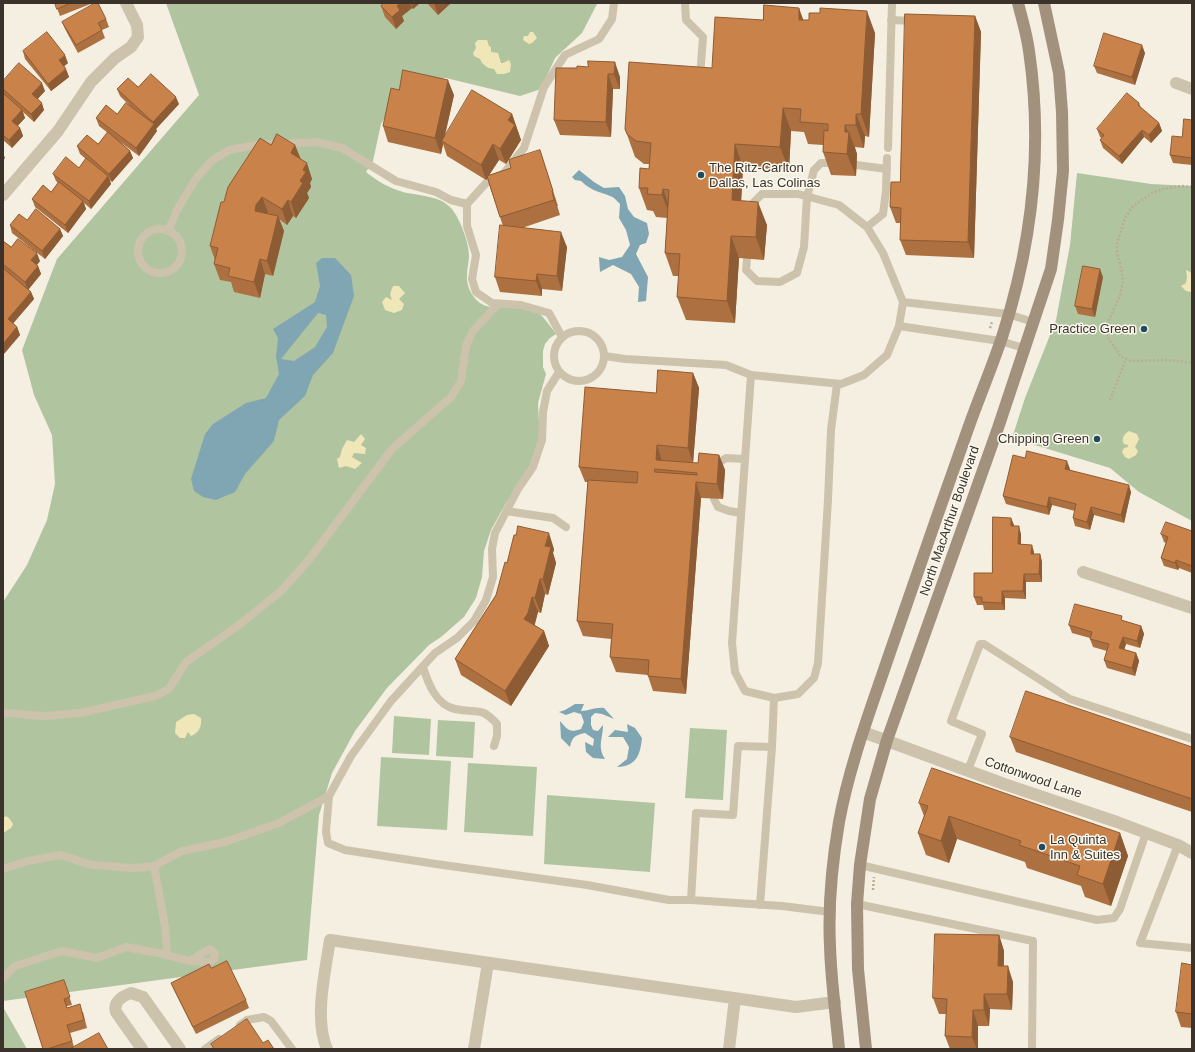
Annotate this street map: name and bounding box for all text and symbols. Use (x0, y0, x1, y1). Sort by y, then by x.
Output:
place label: The Ritz-Carlton Dallas, Las Colinas (709, 160, 820, 191)
marker: The Ritz-Carlton Dallas, Las Colinas (696, 170, 706, 180)
place label: Practice Green (1049, 321, 1136, 337)
marker: Practice Green (1139, 324, 1149, 334)
place label: Chipping Green (998, 431, 1089, 447)
marker: Chipping Green (1092, 434, 1102, 444)
street label: North MacArthur Boulevard (917, 444, 983, 598)
street label: Cottonwood Lane (982, 754, 1084, 802)
place label: La Quinta Inn & Suites (1050, 832, 1120, 863)
marker: La Quinta Inn & Suites (1037, 842, 1047, 852)

